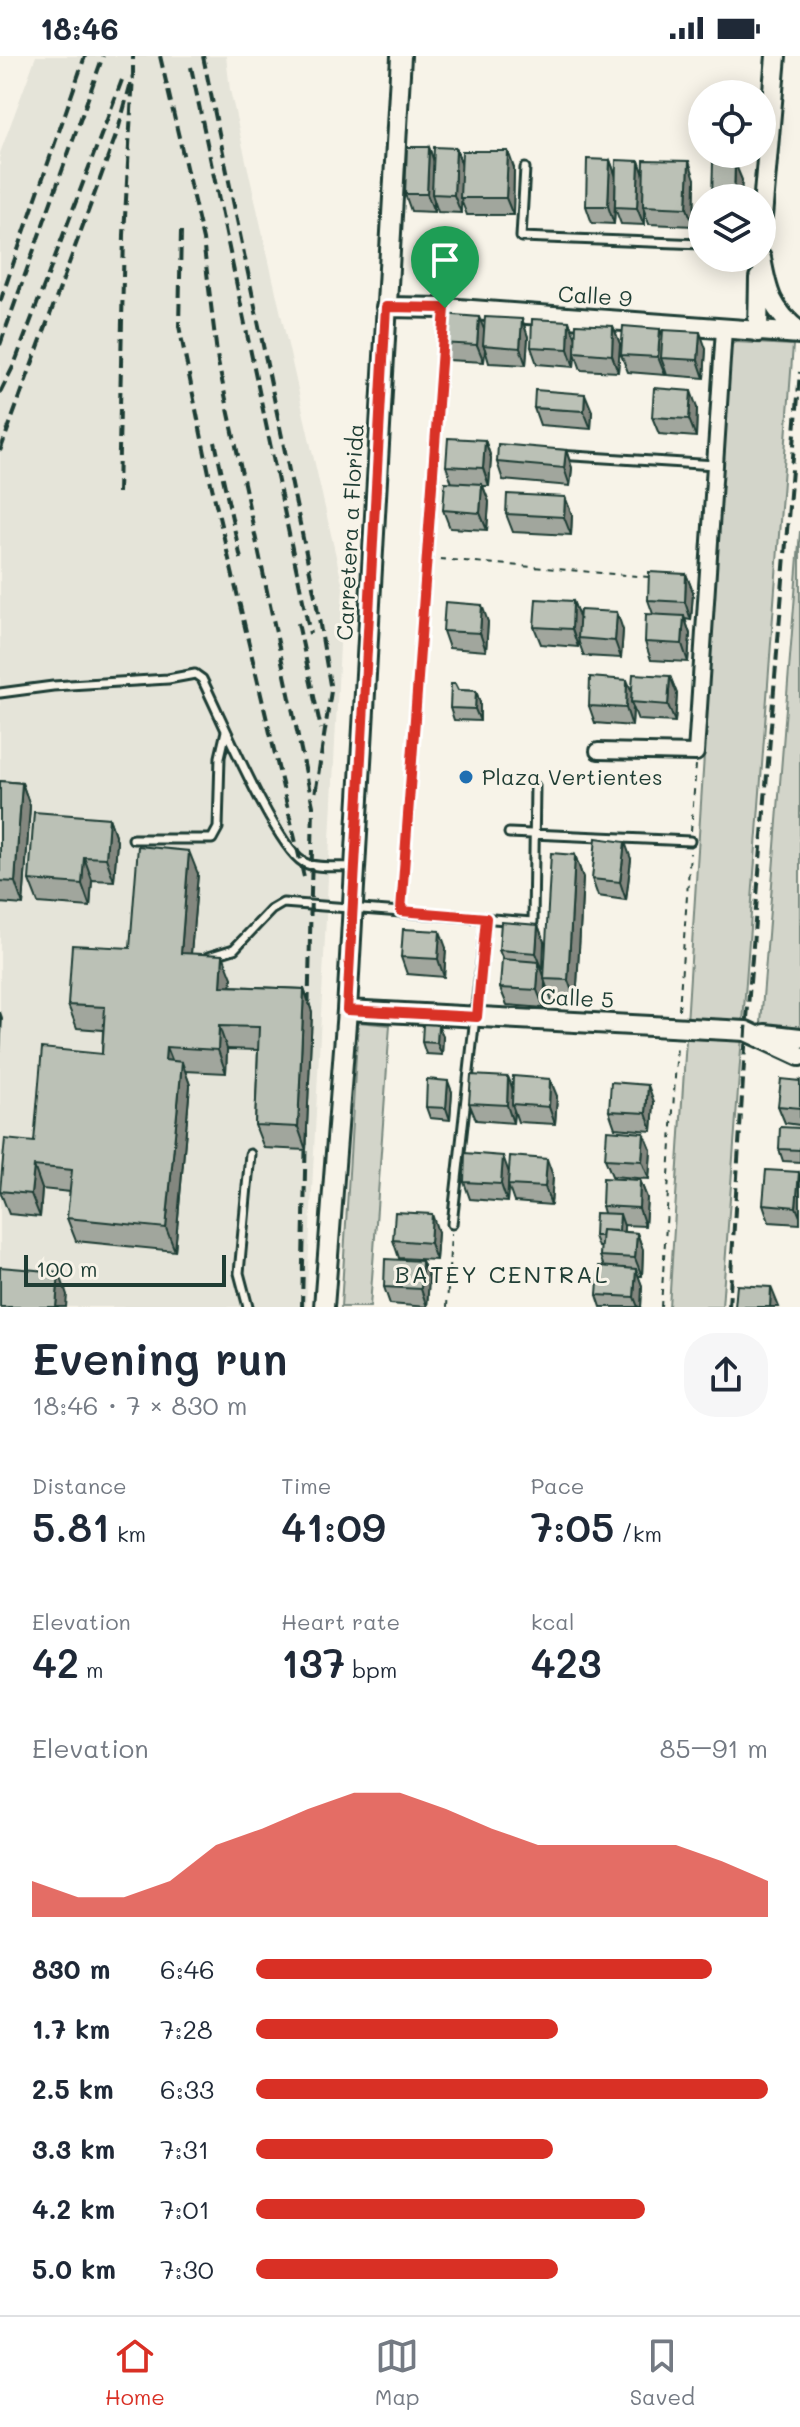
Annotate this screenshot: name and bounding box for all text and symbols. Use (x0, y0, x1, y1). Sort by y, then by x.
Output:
text: 18:46 (40, 8, 119, 48)
map controls (688, 80, 776, 272)
button: locate (688, 80, 776, 168)
button: layers (688, 184, 776, 272)
pin (411, 226, 479, 308)
icon: arrive (423, 238, 467, 282)
street label: Calle 9 (557, 278, 633, 313)
street label: Carretera a Florida (329, 423, 370, 641)
place label: Plaza Vertientes (482, 762, 663, 791)
marker: Plaza Vertientes (457, 768, 475, 786)
street label: Calle 5 (539, 981, 615, 1014)
scale bar (24, 1251, 226, 1287)
text: 100 m (36, 1254, 98, 1283)
district label: BATEY CENTRAL (395, 1258, 609, 1289)
text: Evening run (32, 1329, 287, 1386)
button: share (684, 1333, 768, 1417)
text: 18:46 · 7 × 830 m (32, 1388, 248, 1422)
text: Distance (32, 1471, 127, 1500)
text: Time (281, 1471, 331, 1500)
text: Pace (531, 1471, 584, 1500)
text: 5.81 (32, 1500, 110, 1552)
text: 41:09 (281, 1500, 386, 1552)
text: 7:05 (531, 1500, 614, 1552)
text: km (110, 1519, 146, 1548)
text: /km (614, 1519, 662, 1548)
text: Elevation (32, 1607, 131, 1636)
text: Heart rate (281, 1607, 400, 1636)
text: kcal (531, 1607, 575, 1636)
text: 42 (32, 1636, 79, 1688)
text: 137 (281, 1636, 345, 1688)
text: 423 (531, 1636, 602, 1688)
text: m (79, 1655, 104, 1684)
text: bpm (345, 1655, 397, 1684)
text: Elevation (32, 1731, 149, 1765)
text: 85–91 m (660, 1731, 768, 1765)
text: 830 m (32, 1952, 110, 1986)
text: 6:46 (160, 1952, 215, 1986)
text: 1.7 km (32, 2012, 110, 2046)
text: 7:28 (160, 2012, 213, 2046)
text: 2.5 km (32, 2072, 114, 2106)
text: 6:33 (160, 2072, 214, 2106)
text: 3.3 km (32, 2132, 115, 2166)
text: 7:31 (160, 2132, 209, 2166)
text: 4.2 km (32, 2192, 115, 2226)
text: 7:01 (160, 2192, 210, 2226)
text: 5.0 km (32, 2252, 116, 2286)
text: 7:30 (160, 2252, 214, 2286)
tab: Home (105, 2334, 165, 2411)
tab: Map (375, 2334, 420, 2411)
tab: Saved (630, 2334, 695, 2411)

